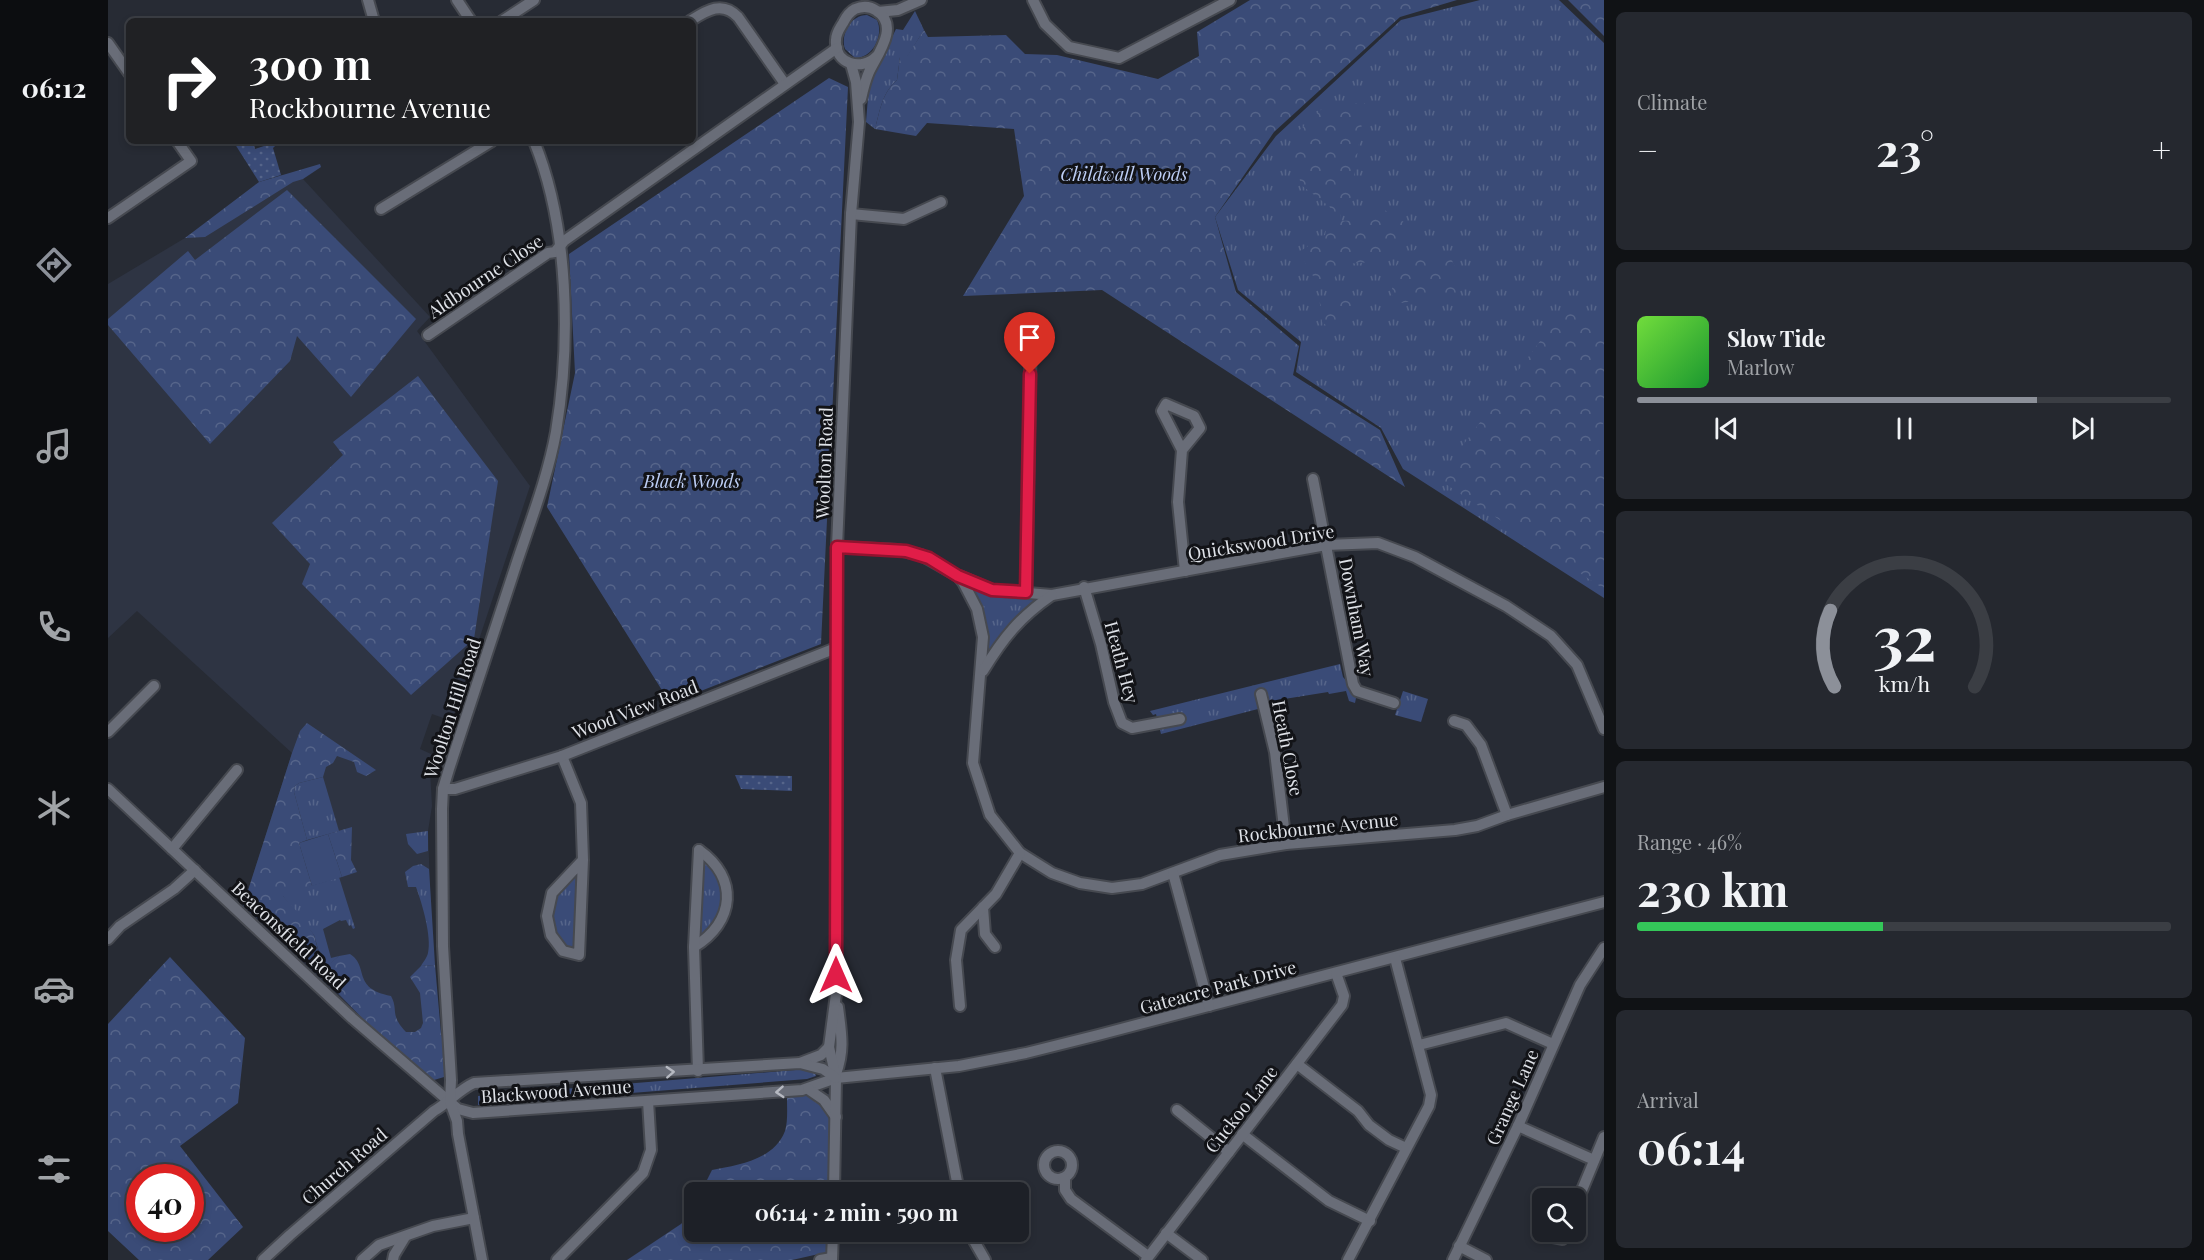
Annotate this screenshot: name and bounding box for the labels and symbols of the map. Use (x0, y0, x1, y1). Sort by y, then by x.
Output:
park label: Childwall Woods (1060, 162, 1188, 186)
street label: Aldbourne Close (422, 229, 547, 324)
pin (1004, 312, 1055, 374)
street label: Woolton Road (810, 406, 838, 520)
park label: Black Woods (643, 469, 741, 493)
street label: Quickswood Drive (1186, 519, 1336, 565)
street label: Downham Way (1334, 556, 1380, 678)
street label: Heath Hey (1100, 618, 1144, 706)
street label: Woolton Hill Road (418, 634, 486, 782)
street label: Wood View Road (568, 674, 702, 744)
street label: Heath Close (1267, 698, 1309, 798)
street label: Rockbourne Avenue (1237, 807, 1399, 847)
street label: Beaconsfield Road (227, 876, 352, 995)
position arrow (804, 943, 868, 1007)
street label: Gateacre Park Drive (1137, 955, 1299, 1019)
street label: Grange Lane (1480, 1045, 1544, 1149)
street label: Cuckoo Lane (1199, 1060, 1283, 1158)
one-way arrow (665, 1066, 674, 1079)
street label: Blackwood Avenue (480, 1074, 632, 1108)
one-way arrow (775, 1085, 784, 1098)
street label: Church Road (296, 1122, 392, 1210)
speed limit sign: 40 (126, 1164, 204, 1242)

